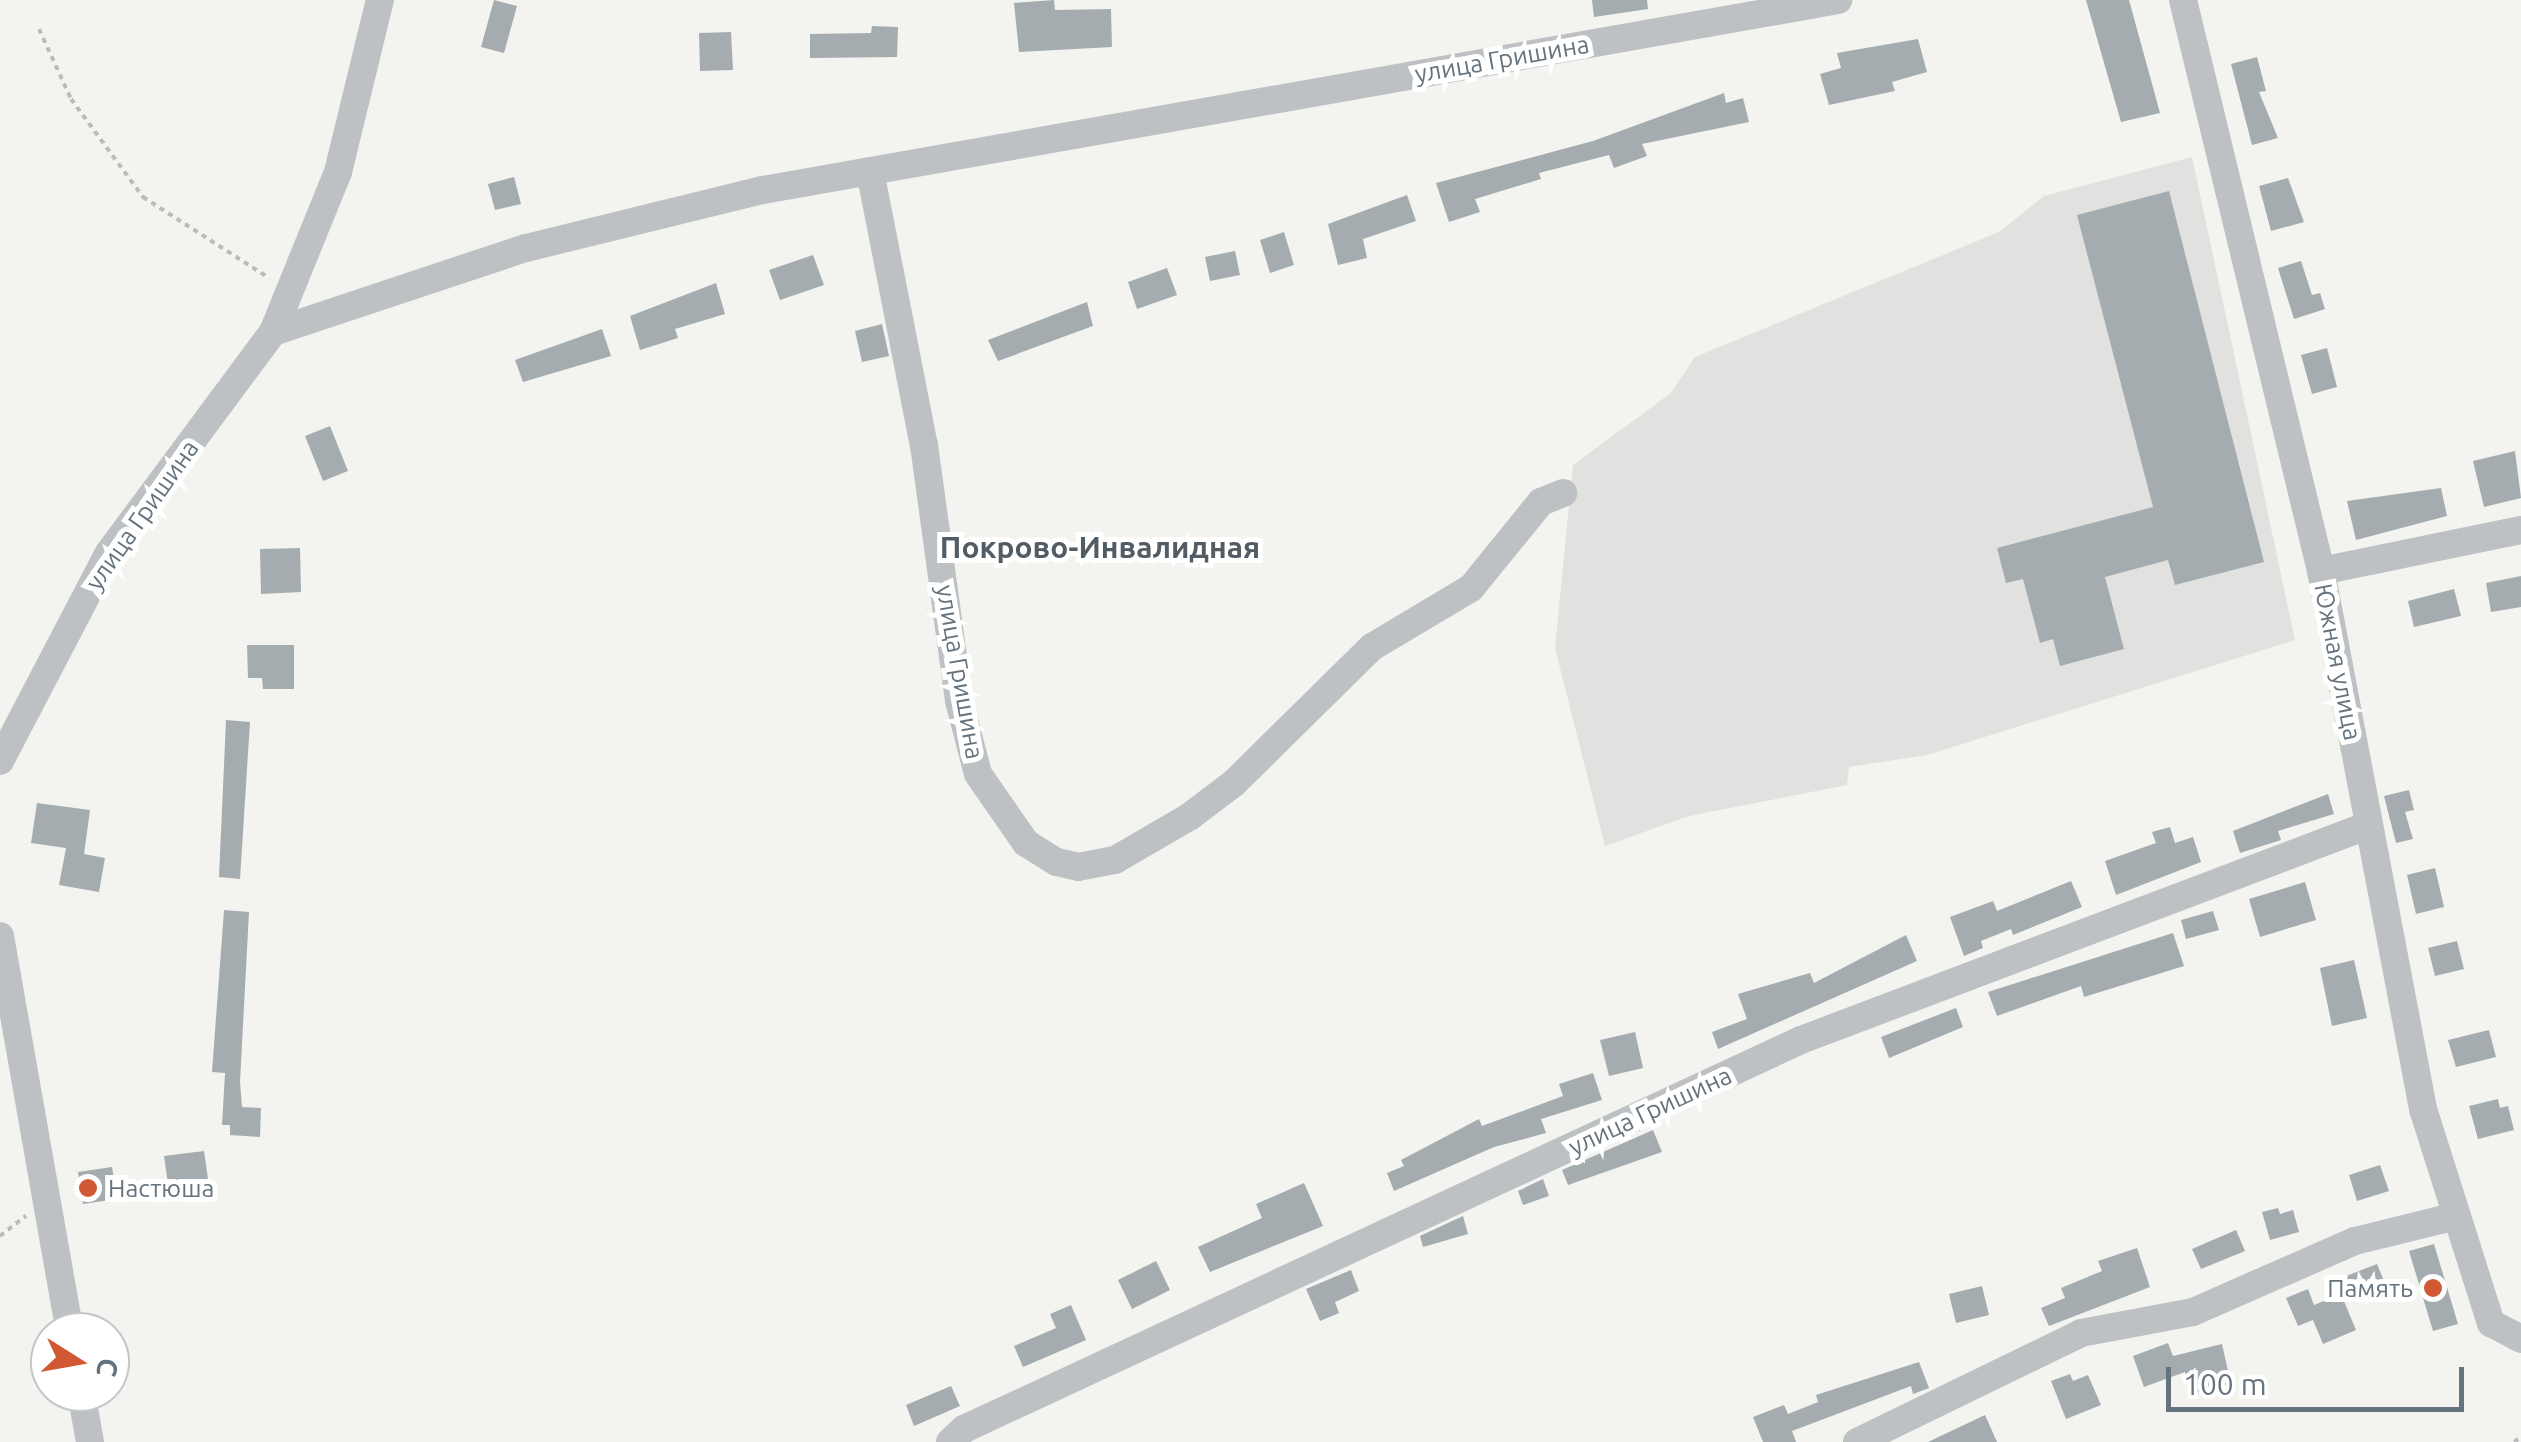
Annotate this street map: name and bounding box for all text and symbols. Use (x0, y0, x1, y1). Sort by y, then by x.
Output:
street label: улица Гришина (1412, 29, 1592, 89)
street label: улица Гришина (79, 434, 205, 596)
district label: Покрово-Инвалидная (940, 529, 1260, 565)
street label: Южная улица (2308, 581, 2368, 743)
street label: улица Гришина (930, 582, 990, 762)
street label: улица Гришина (1564, 1060, 1736, 1162)
place label: Настюша (108, 1173, 214, 1203)
marker: Настюша (77, 1177, 99, 1199)
place label: Память (2327, 1273, 2413, 1303)
marker: Память (2422, 1277, 2444, 1299)
north arrow (30, 1312, 130, 1412)
scale bar (2171, 1347, 2468, 1409)
text: С (91, 1356, 125, 1379)
text: 100 m (2183, 1367, 2267, 1401)

